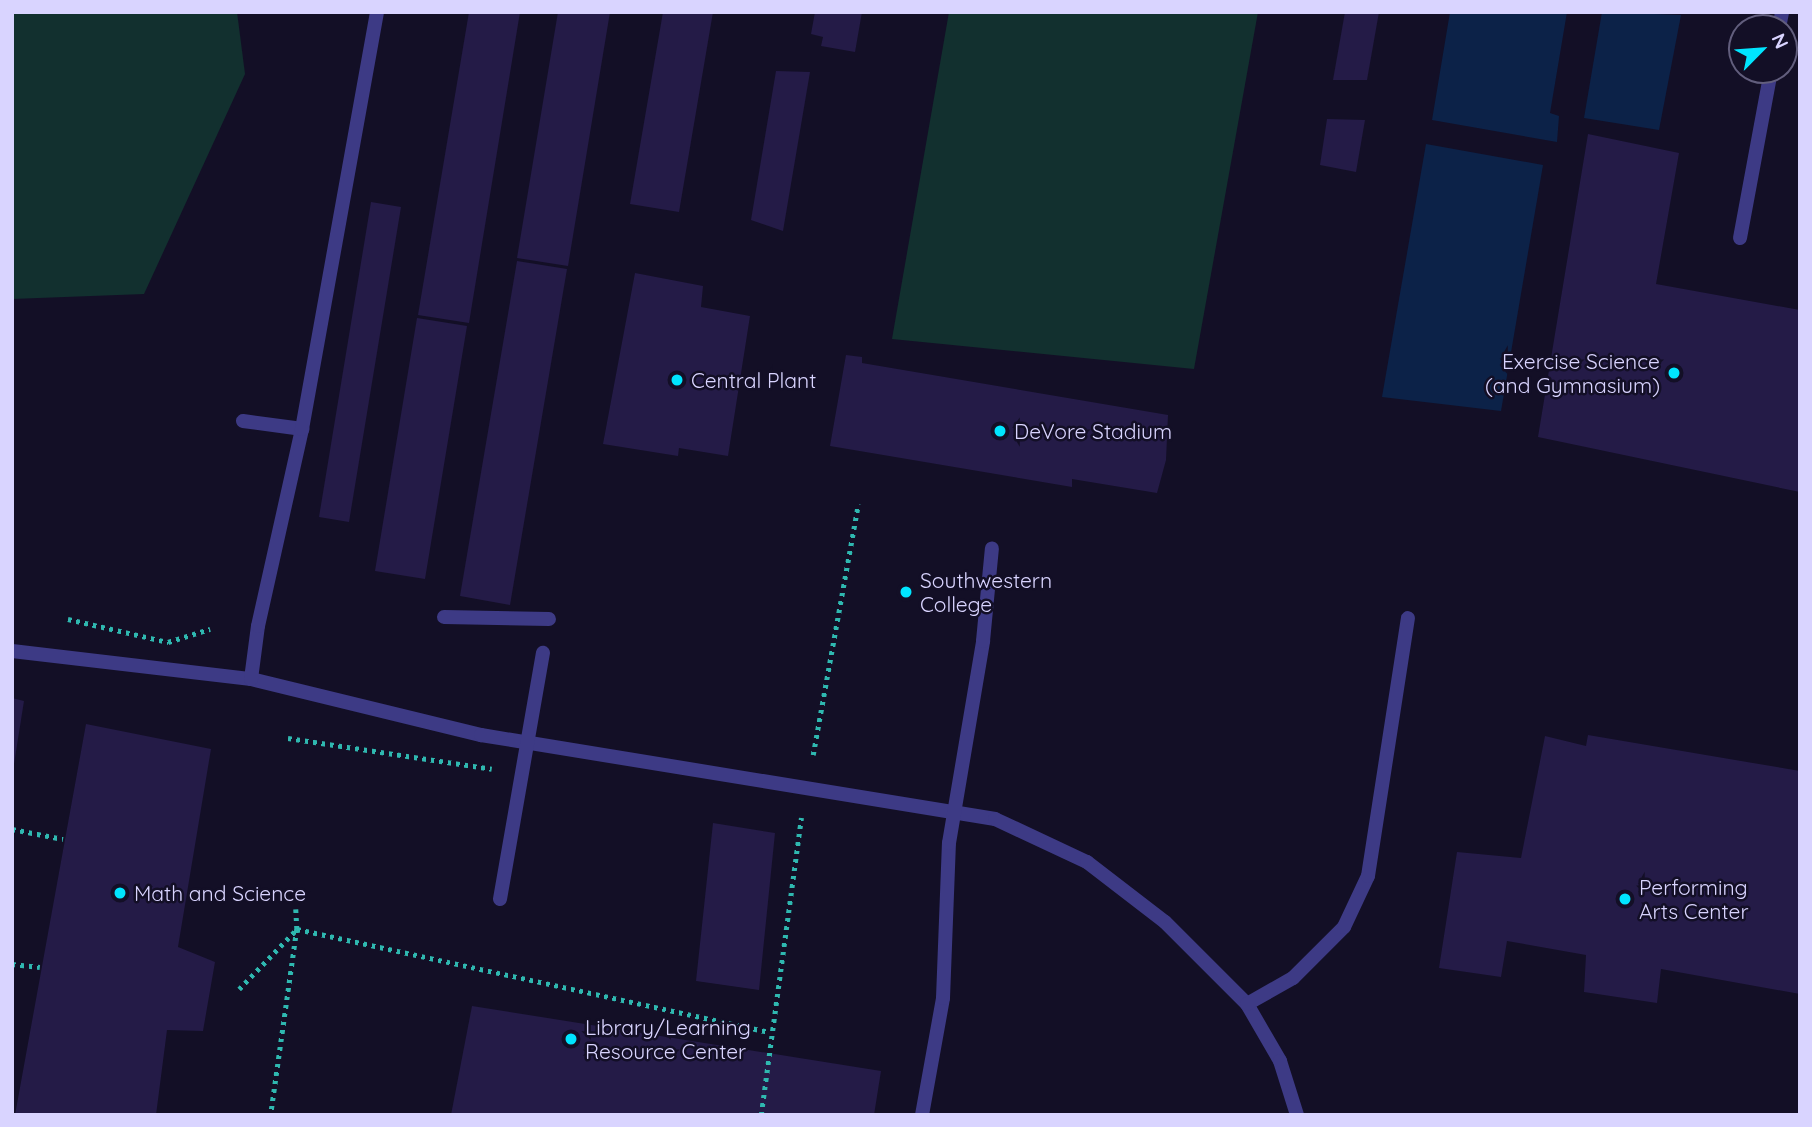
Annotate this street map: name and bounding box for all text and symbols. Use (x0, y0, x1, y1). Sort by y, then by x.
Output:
north arrow (1728, 14, 1798, 84)
text: N (1766, 30, 1794, 52)
place label: Exercise Science (and Gymnasium) (1485, 348, 1660, 398)
marker: Exercise Science (and Gymnasium) (1666, 365, 1682, 381)
place label: Central Plant (691, 367, 816, 393)
marker: Central Plant (669, 372, 685, 388)
place label: DeVore Stadium (1014, 418, 1172, 444)
marker: DeVore Stadium (992, 423, 1008, 439)
place label: Southwestern College (920, 567, 1052, 617)
marker: Southwestern College (898, 584, 914, 600)
place label: Performing Arts Center (1639, 874, 1748, 924)
place label: Math and Science (134, 880, 306, 906)
marker: Math and Science (112, 885, 128, 901)
marker: Performing Arts Center (1617, 891, 1633, 907)
place label: Library/Learning Resource Center (585, 1014, 751, 1064)
marker: Library/Learning Resource Center (563, 1031, 579, 1047)

